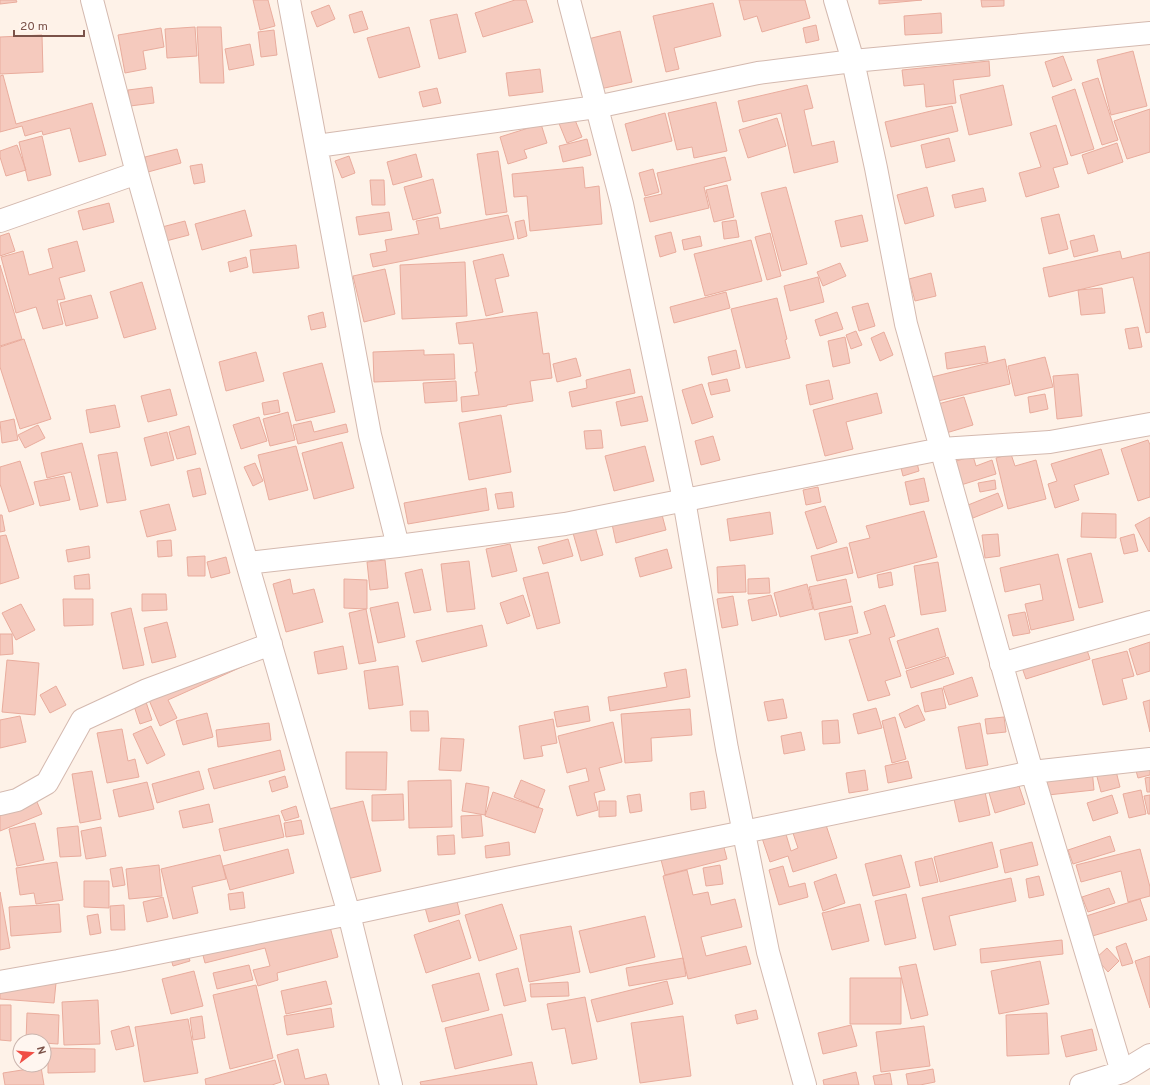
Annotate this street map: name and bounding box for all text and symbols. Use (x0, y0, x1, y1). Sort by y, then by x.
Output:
scale bar (14, 12, 84, 38)
text: 20 m (20, 19, 48, 35)
north arrow (12, 1033, 52, 1073)
text: N (33, 1045, 48, 1056)

